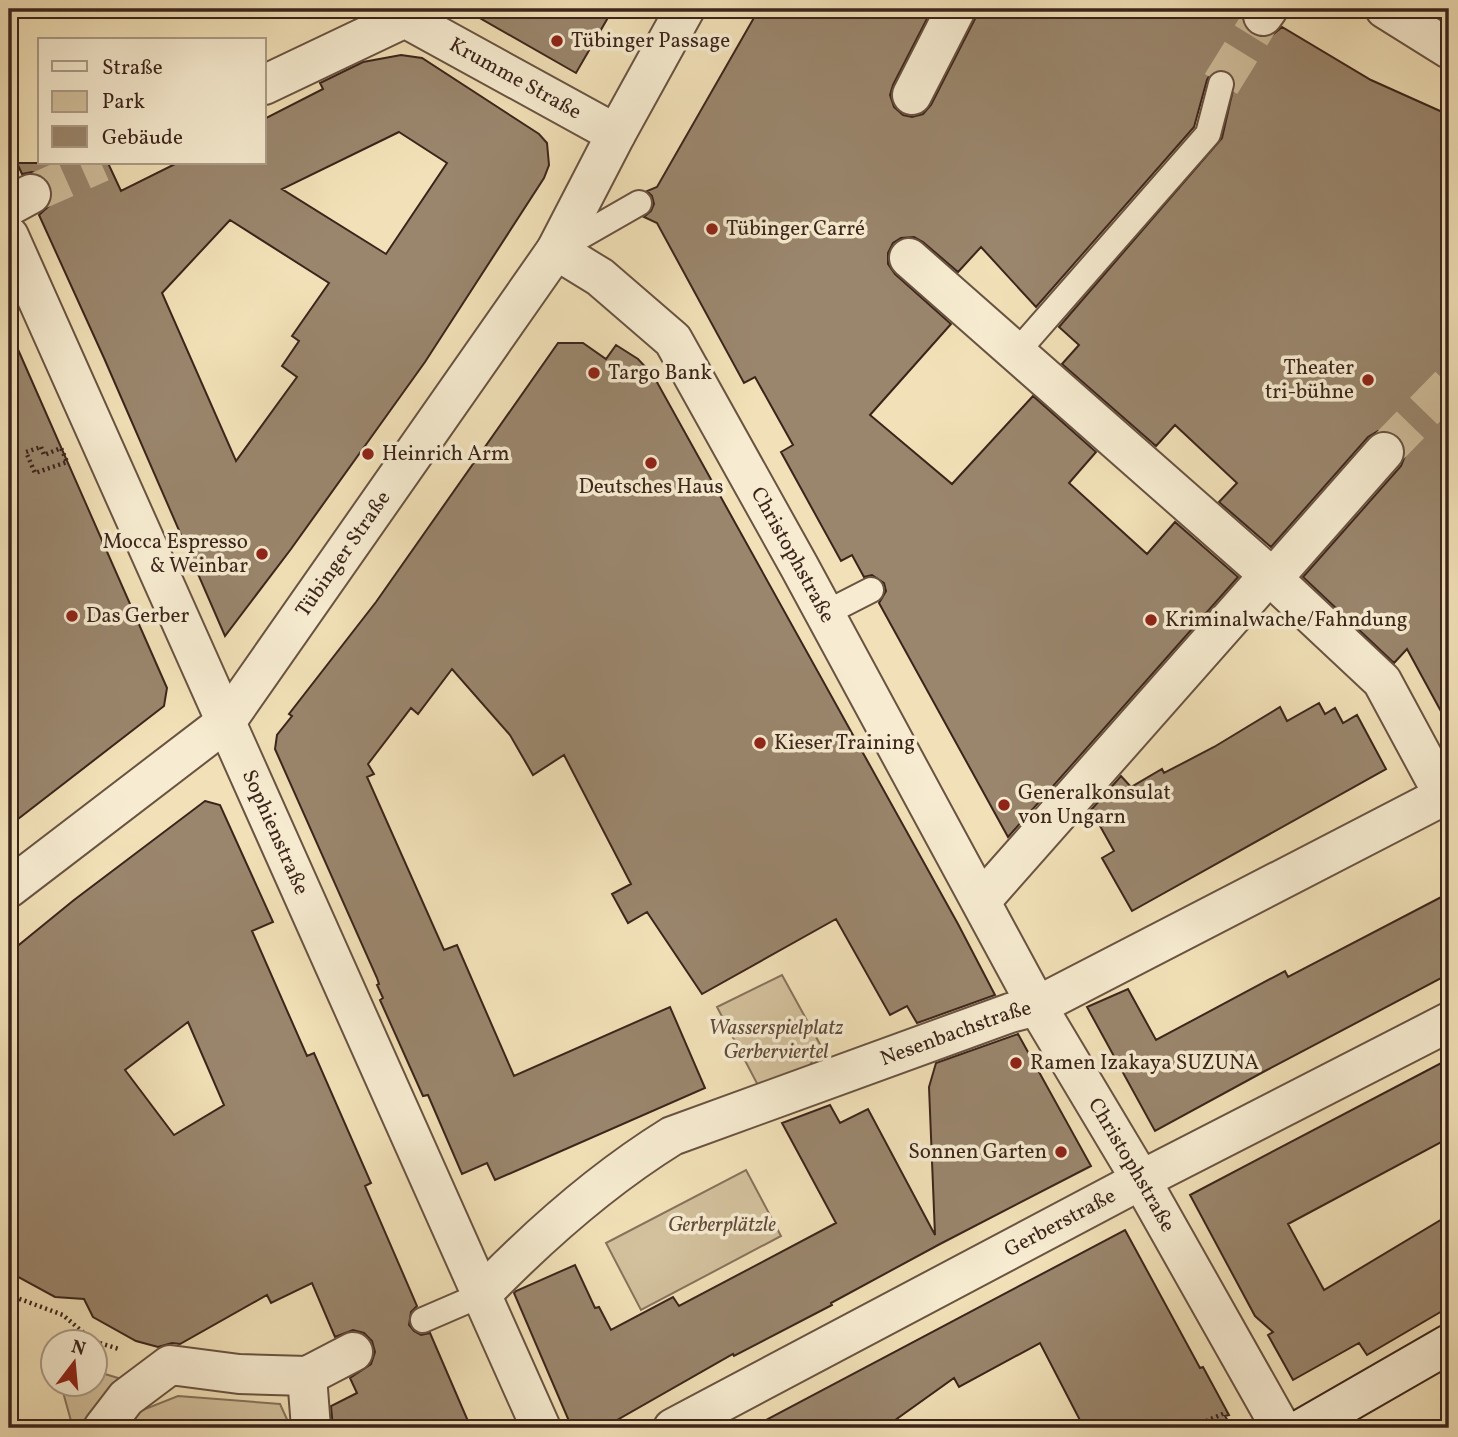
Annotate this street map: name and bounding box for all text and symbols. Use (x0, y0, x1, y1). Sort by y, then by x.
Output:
place label: Tübinger Passage (571, 27, 730, 56)
street label: Krumme Straße (444, 31, 587, 127)
marker: Tübinger Passage (549, 33, 565, 49)
legend (38, 38, 266, 164)
text: Straße (102, 54, 163, 83)
text: Park (102, 88, 145, 117)
text: Gebäude (102, 124, 183, 153)
place label: Tübinger Carré (726, 215, 865, 244)
marker: Tübinger Carré (704, 221, 720, 237)
place label: Theater tri-bühne (1265, 354, 1354, 407)
place label: Targo Bank (608, 359, 712, 388)
marker: Targo Bank (586, 365, 602, 381)
marker: Theater tri-bühne (1360, 372, 1376, 388)
place label: Heinrich Arm (382, 440, 510, 469)
marker: Heinrich Arm (360, 446, 376, 462)
marker: Deutsches Haus (643, 455, 659, 471)
place label: Deutsches Haus (578, 473, 724, 502)
street label: Christophstraße (743, 482, 842, 628)
street label: Tübinger Straße (289, 485, 398, 623)
place label: Mocca Espresso & Weinbar (103, 528, 248, 581)
marker: Mocca Espresso & Weinbar (254, 546, 270, 562)
place label: Das Gerber (86, 602, 190, 631)
place label: Kriminalwache/Fahndung (1165, 606, 1407, 635)
marker: Das Gerber (64, 608, 80, 624)
marker: Kriminalwache/Fahndung (1143, 612, 1159, 628)
place label: Kieser Training (774, 729, 915, 758)
marker: Kieser Training (752, 735, 768, 751)
street label: Sophienstraße (235, 765, 316, 900)
place label: Generalkonsulat von Ungarn (1018, 779, 1171, 832)
marker: Generalkonsulat von Ungarn (996, 797, 1012, 813)
street label: Nesenbachstraße (876, 994, 1034, 1074)
park label: Wasserspielplatz Gerberviertel (709, 1014, 844, 1067)
place label: Ramen Izakaya SUZUNA (1030, 1049, 1259, 1078)
marker: Ramen Izakaya SUZUNA (1008, 1055, 1024, 1071)
street label: Christophstraße (1081, 1092, 1182, 1238)
place label: Sonnen Garten (908, 1138, 1047, 1167)
marker: Sonnen Garten (1053, 1144, 1069, 1160)
street label: Gerberstraße (999, 1181, 1121, 1264)
park label: Gerberplätzle (668, 1211, 776, 1240)
north arrow (38, 1328, 108, 1398)
text: N (68, 1334, 89, 1363)

